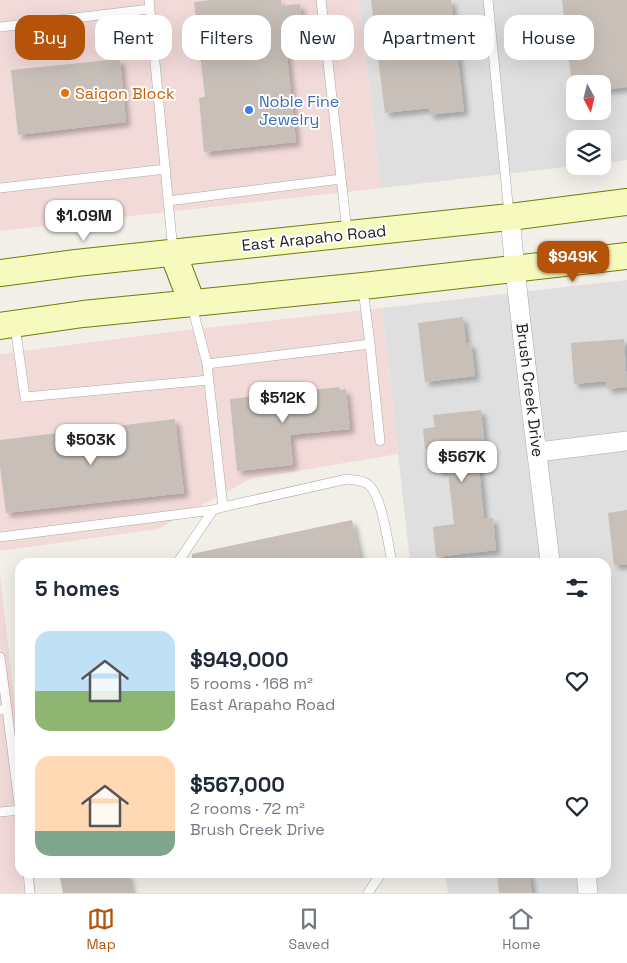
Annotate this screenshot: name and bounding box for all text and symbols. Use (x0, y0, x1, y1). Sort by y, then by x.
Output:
chip: Buy (15, 15, 85, 60)
chip: Rent (95, 15, 172, 60)
chip: Filters (182, 15, 271, 60)
chip: New (281, 15, 354, 60)
chip: Apartment (364, 15, 494, 60)
chip: House (504, 15, 594, 60)
north arrow (566, 75, 611, 120)
map controls (566, 75, 611, 175)
place label: Saigon Block (75, 83, 175, 104)
marker: Saigon Block (59, 87, 71, 99)
place label: Noble Fine Jewelry (259, 91, 339, 130)
marker: Noble Fine Jewelry (243, 104, 255, 116)
button: layers (566, 130, 611, 175)
pin: $1.09M (43, 200, 125, 242)
text: $1.09M (56, 205, 112, 226)
street label: East Arapaho Road (241, 220, 387, 256)
pin: $949K (538, 240, 608, 283)
text: $949K (548, 246, 598, 267)
street label: Brush Creek Drive (511, 322, 549, 458)
pin: $512K (248, 382, 318, 424)
text: $512K (260, 387, 306, 408)
pin: $503K (56, 424, 126, 466)
text: $503K (66, 429, 116, 450)
pin: $567K (427, 440, 497, 483)
text: $567K (438, 446, 486, 467)
icon: filters (563, 574, 591, 602)
text: 5 homes (35, 575, 120, 602)
text: $949,000 (190, 646, 289, 673)
icon: home (75, 651, 135, 711)
icon: heart (563, 667, 591, 695)
text: 5 rooms · 168 m² (190, 673, 313, 694)
text: East Arapaho Road (190, 694, 335, 715)
text: $567,000 (190, 771, 285, 798)
icon: home (75, 776, 135, 836)
icon: heart (563, 792, 591, 820)
text: 2 rooms · 72 m² (190, 798, 305, 819)
text: Brush Creek Drive (190, 819, 325, 840)
tab: Map (86, 905, 116, 953)
tab: Saved (289, 905, 329, 953)
tab: Home (502, 905, 541, 953)

